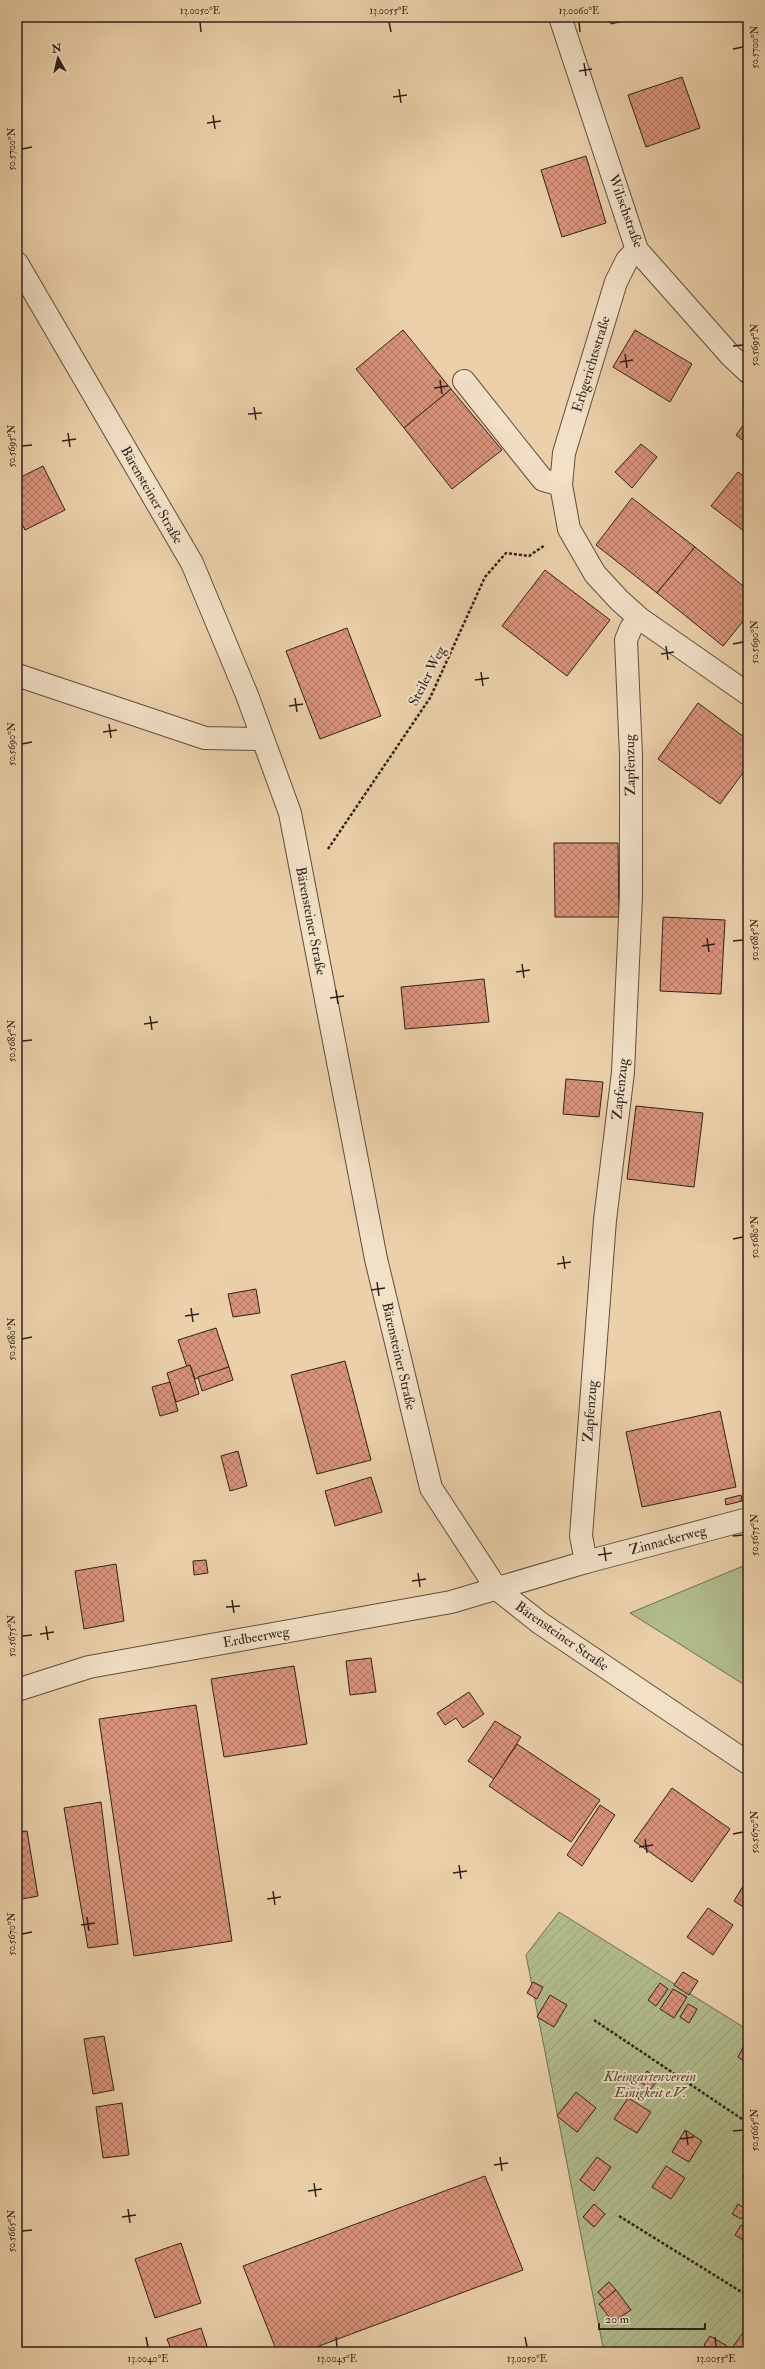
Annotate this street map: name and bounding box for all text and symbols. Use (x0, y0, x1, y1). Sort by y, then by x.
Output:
text: 13.0050°E (180, 5, 220, 17)
text: 13.0055°E (369, 5, 409, 17)
text: 13.0060°E (559, 5, 599, 17)
text: 50.5700°N (749, 26, 761, 68)
north arrow (38, 38, 78, 78)
text: N (50, 41, 64, 56)
text: 50.5700°N (6, 128, 18, 170)
street label: Wilischstraße (605, 171, 647, 250)
street label: Erbgerichtsstraße (568, 314, 614, 414)
text: 50.5695°N (749, 324, 761, 366)
text: 50.5695°N (6, 425, 18, 467)
street label: Bärensteiner Straße (117, 443, 187, 547)
text: 50.5690°N (749, 620, 761, 664)
street label: Steiler Weg (405, 642, 450, 709)
text: 50.5690°N (6, 722, 18, 766)
street label: Zapfenzug (621, 733, 640, 796)
street label: Bärensteiner Straße (292, 865, 330, 977)
text: 50.5685°N (749, 919, 761, 961)
text: 50.5685°N (6, 1020, 18, 1062)
street label: Zapfenzug (608, 1056, 633, 1121)
text: 50.5680°N (749, 1215, 761, 1258)
street label: Bärensteiner Straße (378, 1300, 420, 1412)
text: 50.5680°N (6, 1317, 18, 1360)
street label: Zapfenzug (579, 1378, 602, 1442)
text: 50.5675°N (749, 1514, 761, 1556)
street label: Zinnackerweg (628, 1521, 709, 1558)
street label: Bärensteiner Straße (512, 1597, 612, 1675)
text: 50.5675°N (6, 1615, 18, 1657)
street label: Erdbeerweg (221, 1623, 292, 1651)
text: 50.5670°N (749, 1811, 761, 1853)
text: 50.5670°N (6, 1913, 18, 1955)
park label: Kleingartenverein Einigkeit e.V. (603, 2068, 697, 2101)
text: 50.5665°N (749, 2109, 761, 2151)
text: 50.5665°N (6, 2210, 18, 2252)
scale bar (599, 2305, 705, 2331)
text: 20 m (605, 2312, 630, 2327)
text: 13.0040°E (128, 2353, 168, 2365)
text: 13.0045°E (317, 2353, 357, 2365)
text: 13.0050°E (507, 2353, 547, 2365)
text: 13.0055°E (696, 2353, 736, 2365)

